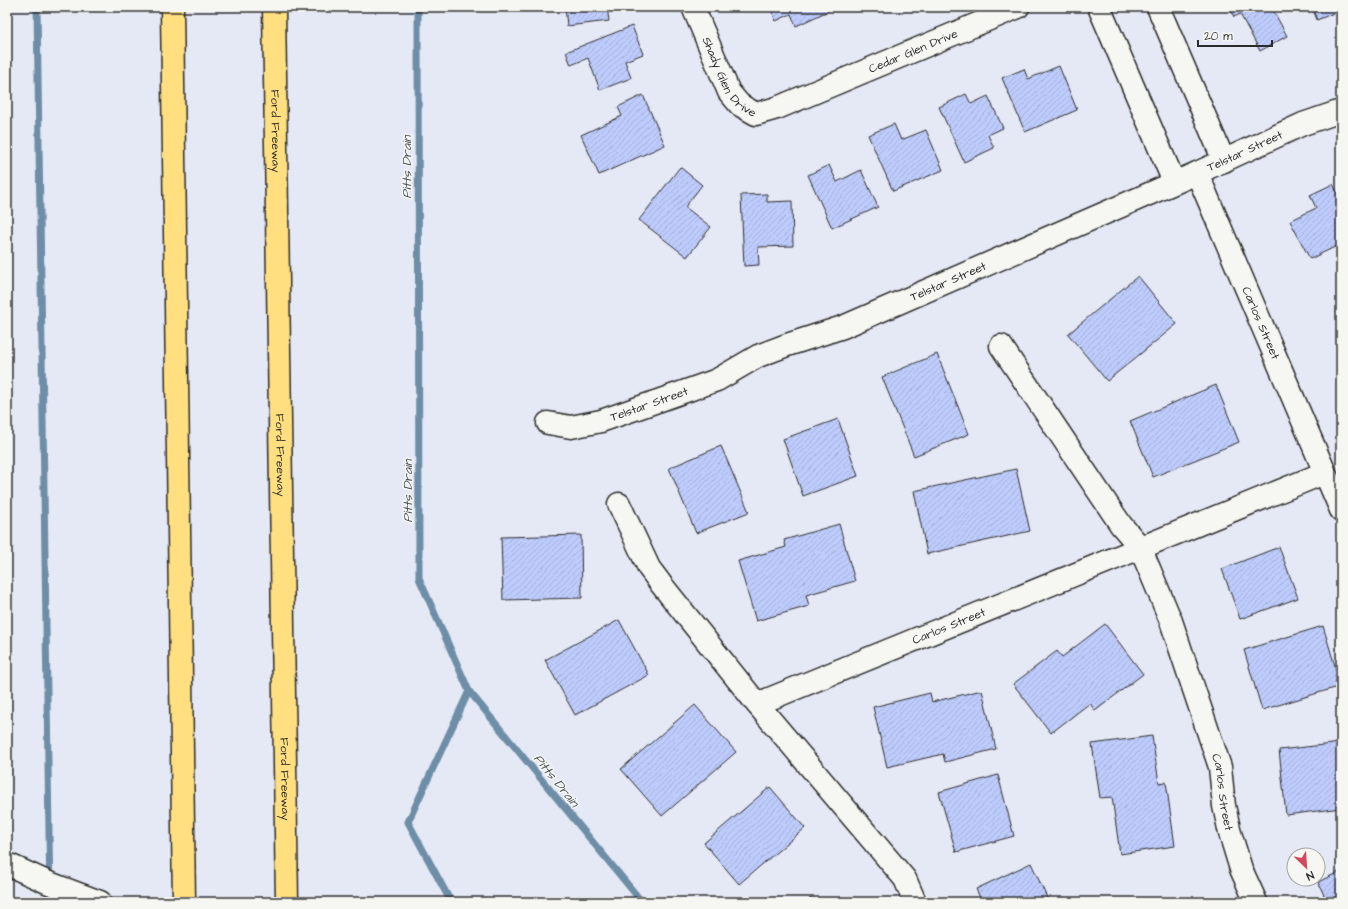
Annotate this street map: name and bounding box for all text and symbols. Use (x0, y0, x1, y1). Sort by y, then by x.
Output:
scale bar (1198, 22, 1272, 48)
street label: Cedar Glen Drive (866, 25, 961, 78)
text: 20 m (1204, 28, 1233, 45)
street label: Shady Glen Drive (698, 34, 760, 122)
street label: Ford Freeway (266, 89, 284, 173)
street label: Telstar Street (1204, 127, 1286, 176)
water label: Pitts Drain (398, 134, 416, 199)
street label: Telstar Street (908, 258, 989, 306)
street label: Carlos Street (1237, 284, 1284, 362)
street label: Telstar Street (608, 383, 691, 426)
street label: Ford Freeway (271, 413, 289, 497)
water label: Pitts Drain (399, 458, 417, 523)
street label: Carlos Street (910, 604, 988, 649)
street label: Ford Freeway (276, 737, 294, 821)
water label: Pitts Drain (529, 750, 584, 812)
street label: Carlos Street (1207, 751, 1237, 832)
north arrow (1286, 847, 1326, 887)
text: N (1304, 867, 1316, 884)

